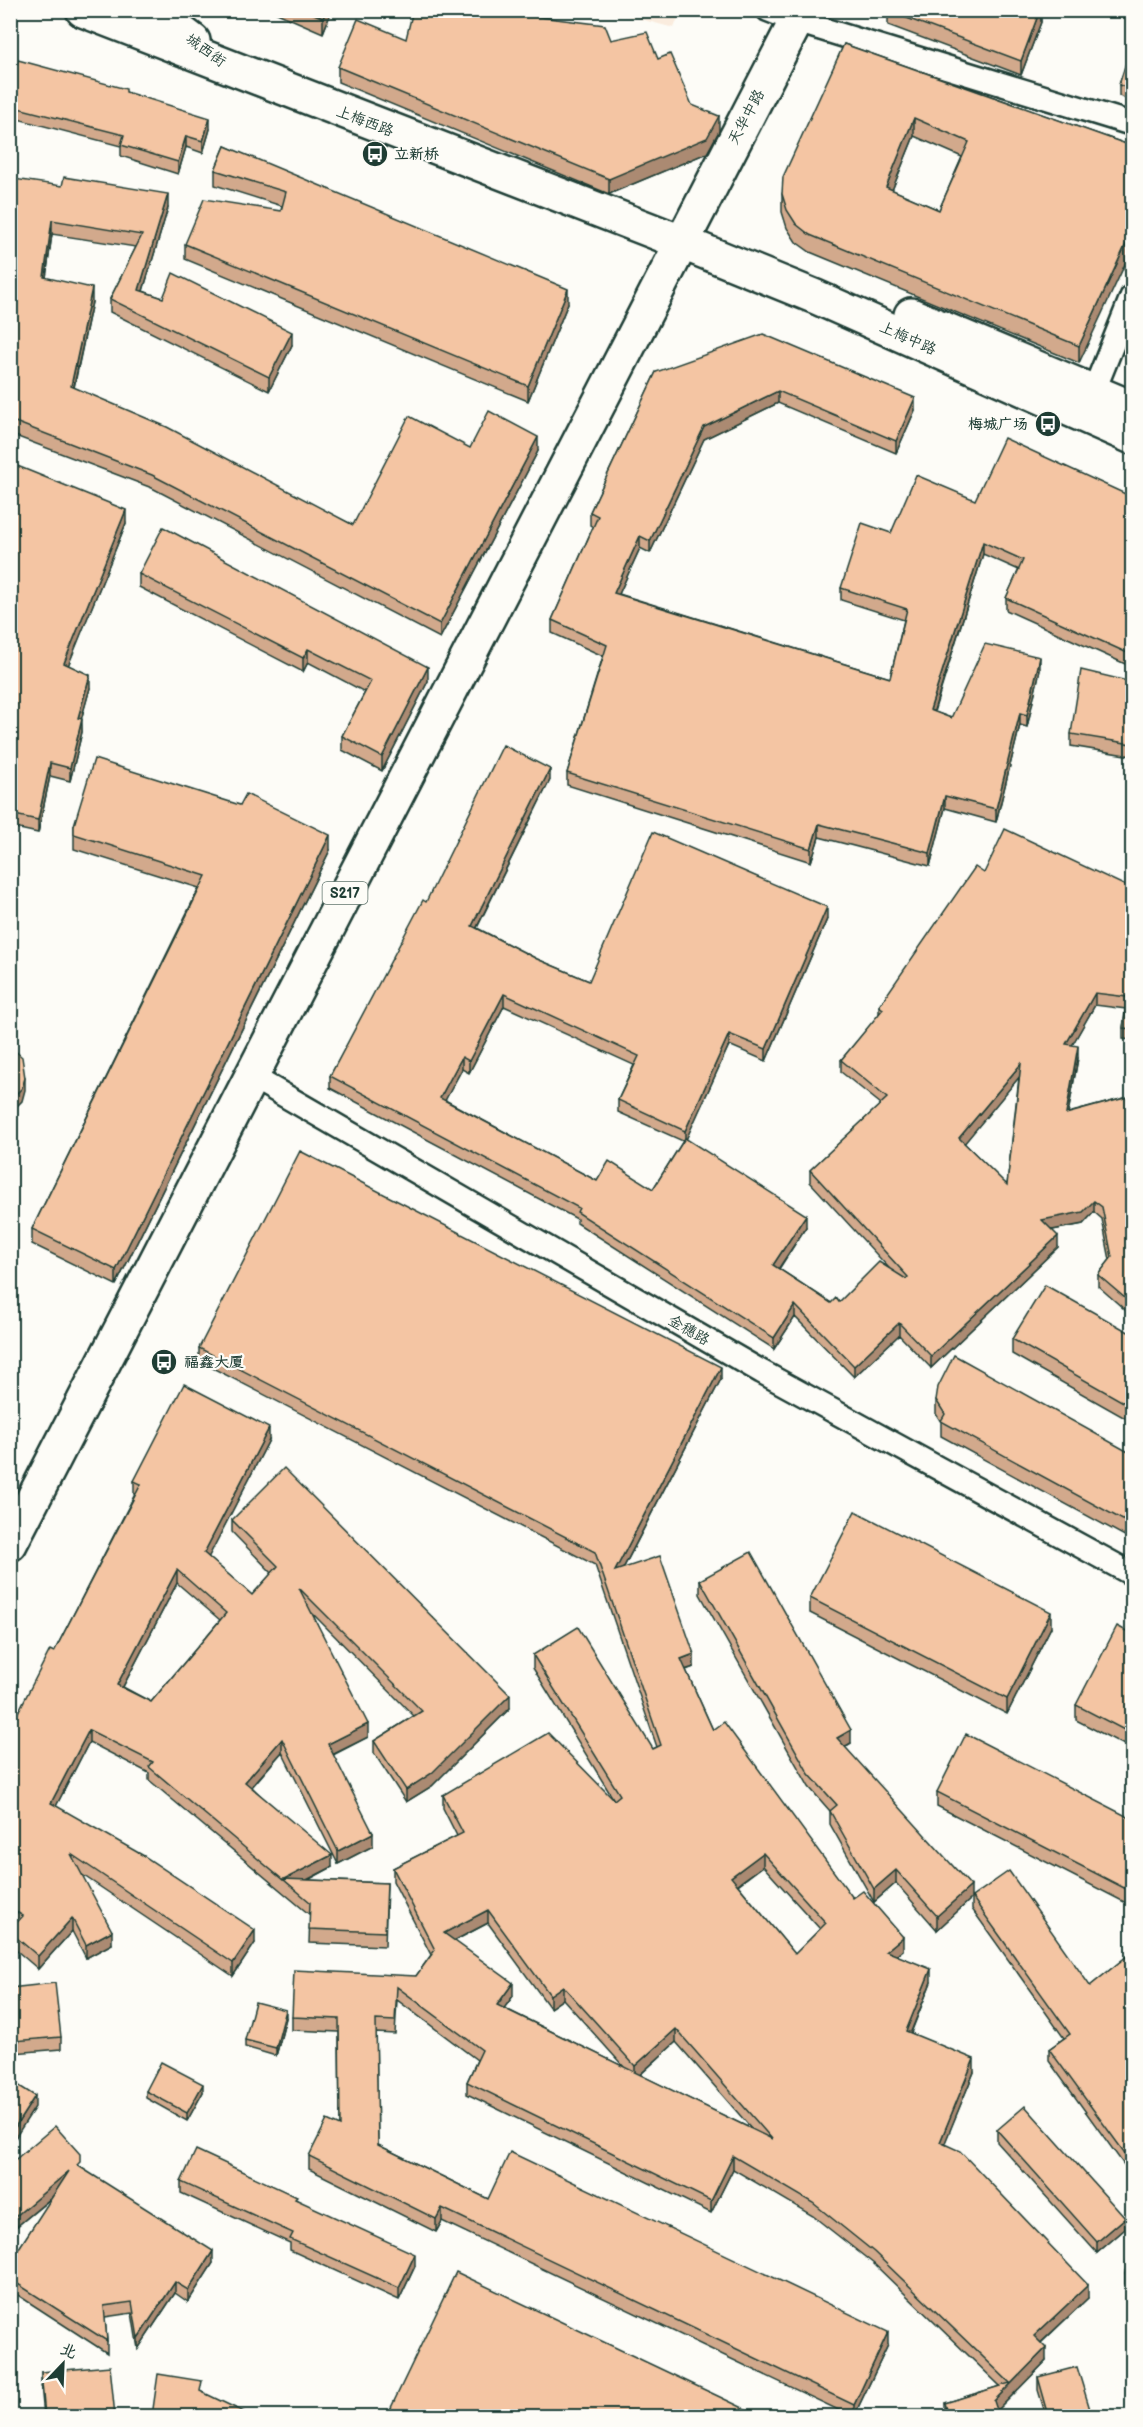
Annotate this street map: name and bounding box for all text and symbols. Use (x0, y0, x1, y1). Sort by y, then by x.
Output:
street label: 城西街 (182, 29, 229, 71)
street label: 天华中路 (724, 86, 769, 148)
street label: 上梅西路 (333, 102, 396, 141)
bus stop icon: 立新桥 (360, 139, 390, 169)
place label: 立新桥 (394, 145, 439, 164)
street label: 上梅中路 (877, 318, 939, 359)
bus stop icon: 梅城广场 (1033, 409, 1063, 439)
place label: 梅城广场 (968, 415, 1028, 434)
road number: S217 (322, 882, 368, 904)
street label: 金穗路 (665, 1311, 713, 1350)
bus stop icon: 福鑫大厦 (149, 1347, 179, 1377)
place label: 福鑫大厦 (184, 1353, 244, 1372)
north arrow (33, 2334, 93, 2394)
text: 北 (57, 2340, 79, 2363)

